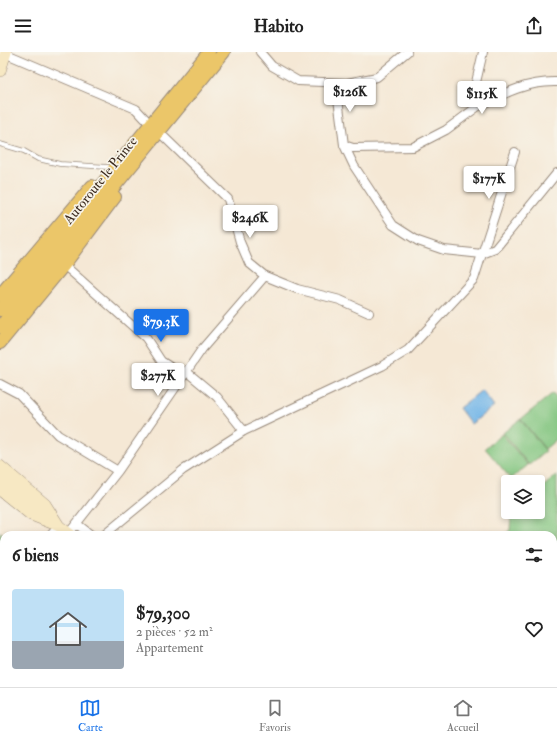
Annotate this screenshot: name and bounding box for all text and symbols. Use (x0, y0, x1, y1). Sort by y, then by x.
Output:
icon: menu (12, 15, 34, 37)
text: Habito (253, 15, 304, 38)
icon: share (523, 15, 545, 37)
pin: $126K (322, 79, 378, 113)
pin: $115K (454, 81, 510, 115)
text: $126K (333, 84, 367, 100)
text: $115K (466, 86, 498, 102)
street label: Autoroute le Prince (59, 133, 141, 228)
pin: $177K (461, 166, 517, 200)
text: $177K (472, 171, 506, 187)
pin: $246K (222, 205, 278, 239)
text: $246K (232, 210, 268, 226)
pin: $79.3K (128, 309, 194, 343)
text: $79.3K (143, 314, 179, 330)
pin: $277K (130, 363, 186, 397)
text: $277K (141, 368, 175, 384)
map controls (501, 475, 545, 519)
button: layers (501, 475, 545, 519)
icon: filters (523, 544, 545, 566)
text: 6 biens (12, 545, 59, 566)
text: $79,300 (136, 603, 190, 624)
icon: home (44, 605, 92, 653)
icon: heart (523, 618, 545, 640)
text: 2 pièces · 52 m² (136, 624, 213, 640)
text: Appartement (136, 640, 204, 656)
tab: Carte (78, 697, 103, 734)
tab: Favoris (259, 697, 291, 734)
tab: Accueil (447, 697, 479, 734)

